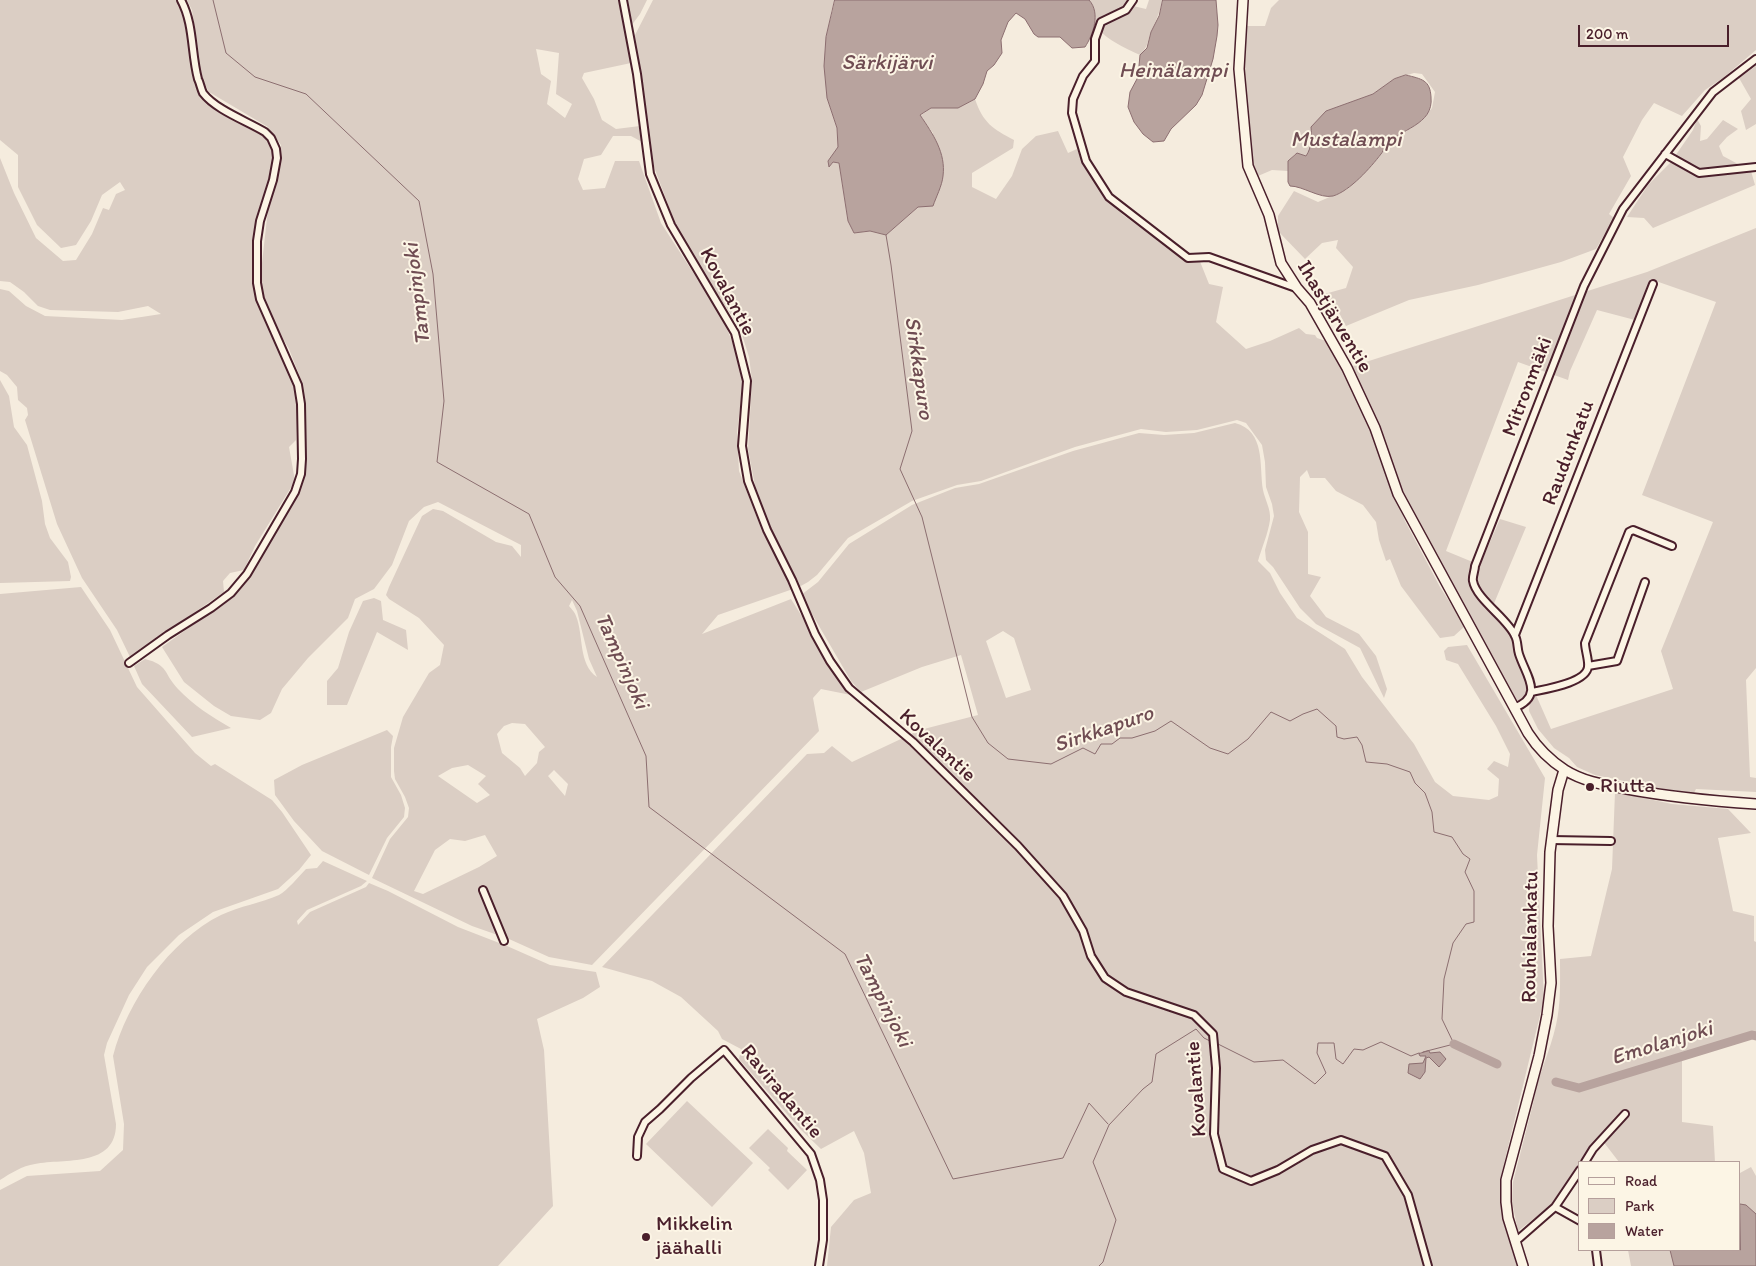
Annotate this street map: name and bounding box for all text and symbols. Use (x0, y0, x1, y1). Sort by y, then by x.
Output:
scale bar (1581, 15, 1732, 47)
text: 200 m (1586, 25, 1628, 43)
water label: Särkijärvi (842, 50, 932, 76)
water label: Heinälampi (1119, 58, 1227, 84)
water label: Mustalampi (1291, 127, 1401, 153)
water label: Tampinjoki (399, 242, 437, 346)
street label: Kovalantie (693, 244, 761, 340)
street label: Ihastjärventie (1291, 256, 1377, 378)
water label: Sirkkapuro (898, 315, 938, 421)
street label: Mitronmäki (1497, 334, 1559, 440)
street label: Raudunkatu (1537, 397, 1601, 509)
water label: Tampinjoki (588, 609, 654, 713)
water label: Sirkkapuro (1051, 701, 1157, 759)
street label: Kovalantie (893, 704, 981, 788)
place label: Riutta (1600, 774, 1655, 800)
marker: Riutta (1584, 781, 1596, 793)
street label: Rouhialankatu (1517, 871, 1545, 1003)
water label: Tampinjoki (847, 948, 917, 1052)
water label: Emolanjoki (1608, 1016, 1716, 1072)
street label: Raviradantie (734, 1040, 828, 1144)
street label: Kovalantie (1181, 1040, 1213, 1138)
legend (1578, 1161, 1741, 1251)
text: Road (1625, 1172, 1657, 1190)
text: Park (1625, 1197, 1655, 1215)
place label: Mikkelin jäähalli (656, 1212, 733, 1262)
text: Water (1625, 1222, 1663, 1240)
marker: Mikkelin jäähalli (640, 1231, 652, 1243)

